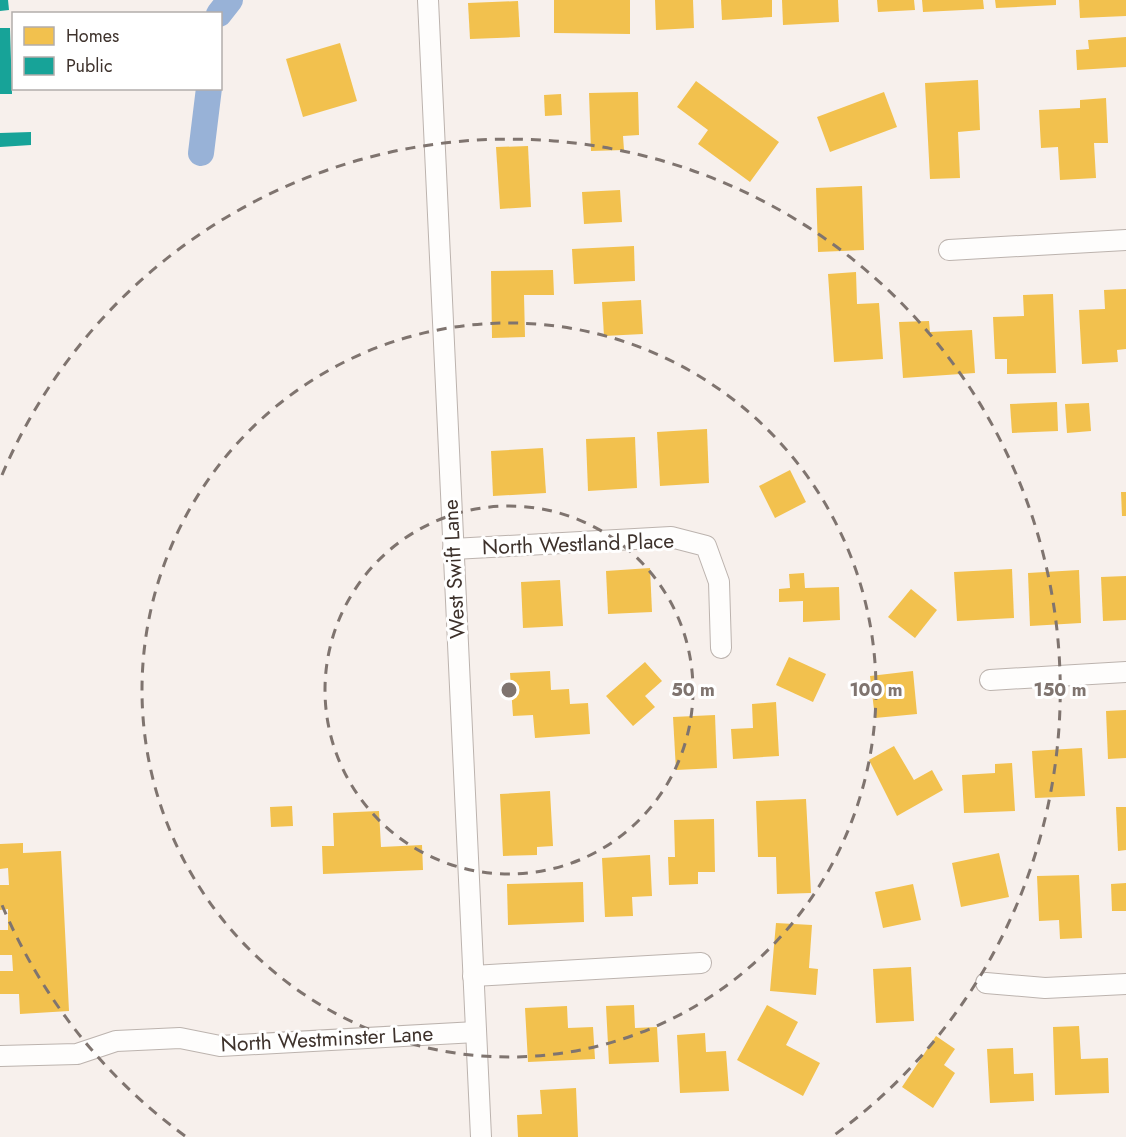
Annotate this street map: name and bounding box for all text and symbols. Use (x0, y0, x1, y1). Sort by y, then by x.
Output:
legend (12, 12, 222, 90)
text: Homes (66, 23, 119, 49)
text: Public (66, 53, 113, 79)
street label: West Swift Lane (435, 498, 473, 640)
street label: North Westland Place (481, 526, 675, 562)
text: 50 m (671, 677, 715, 703)
text: 100 m (849, 677, 903, 703)
text: 150 m (1034, 677, 1086, 703)
centre of rings (499, 680, 519, 700)
street label: North Westminster Lane (220, 1018, 434, 1060)

